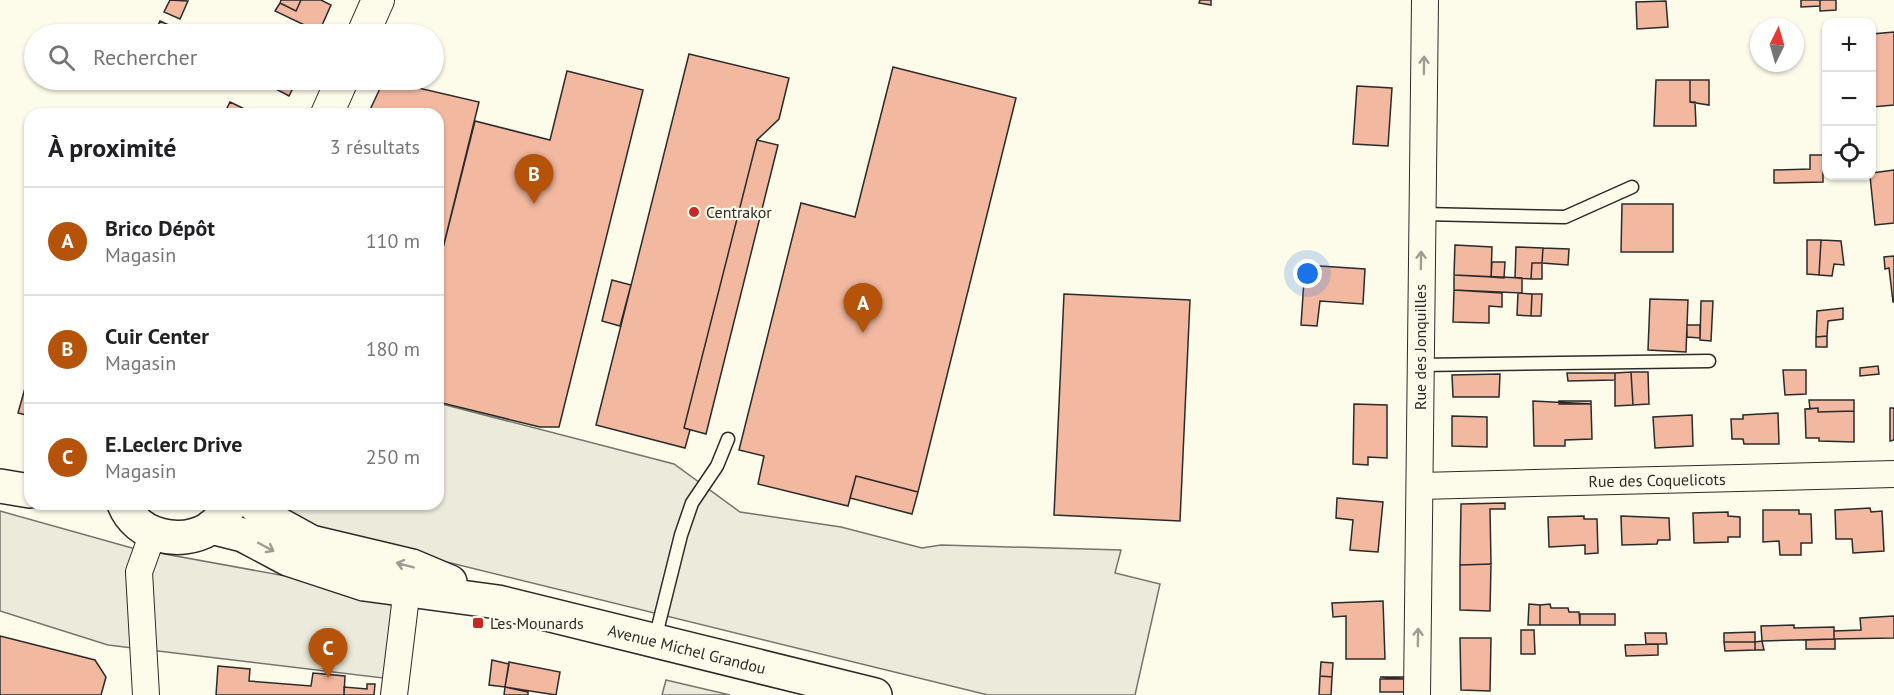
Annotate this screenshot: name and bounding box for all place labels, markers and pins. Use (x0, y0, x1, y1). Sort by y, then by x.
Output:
pin: B (514, 154, 554, 204)
place label: Centrakor (706, 202, 772, 222)
marker: Centrakor (687, 205, 701, 219)
pin: A (844, 284, 882, 333)
place label: Les Mounards (490, 613, 584, 633)
marker: Les Mounards (471, 616, 485, 630)
pin: C (308, 628, 348, 678)

